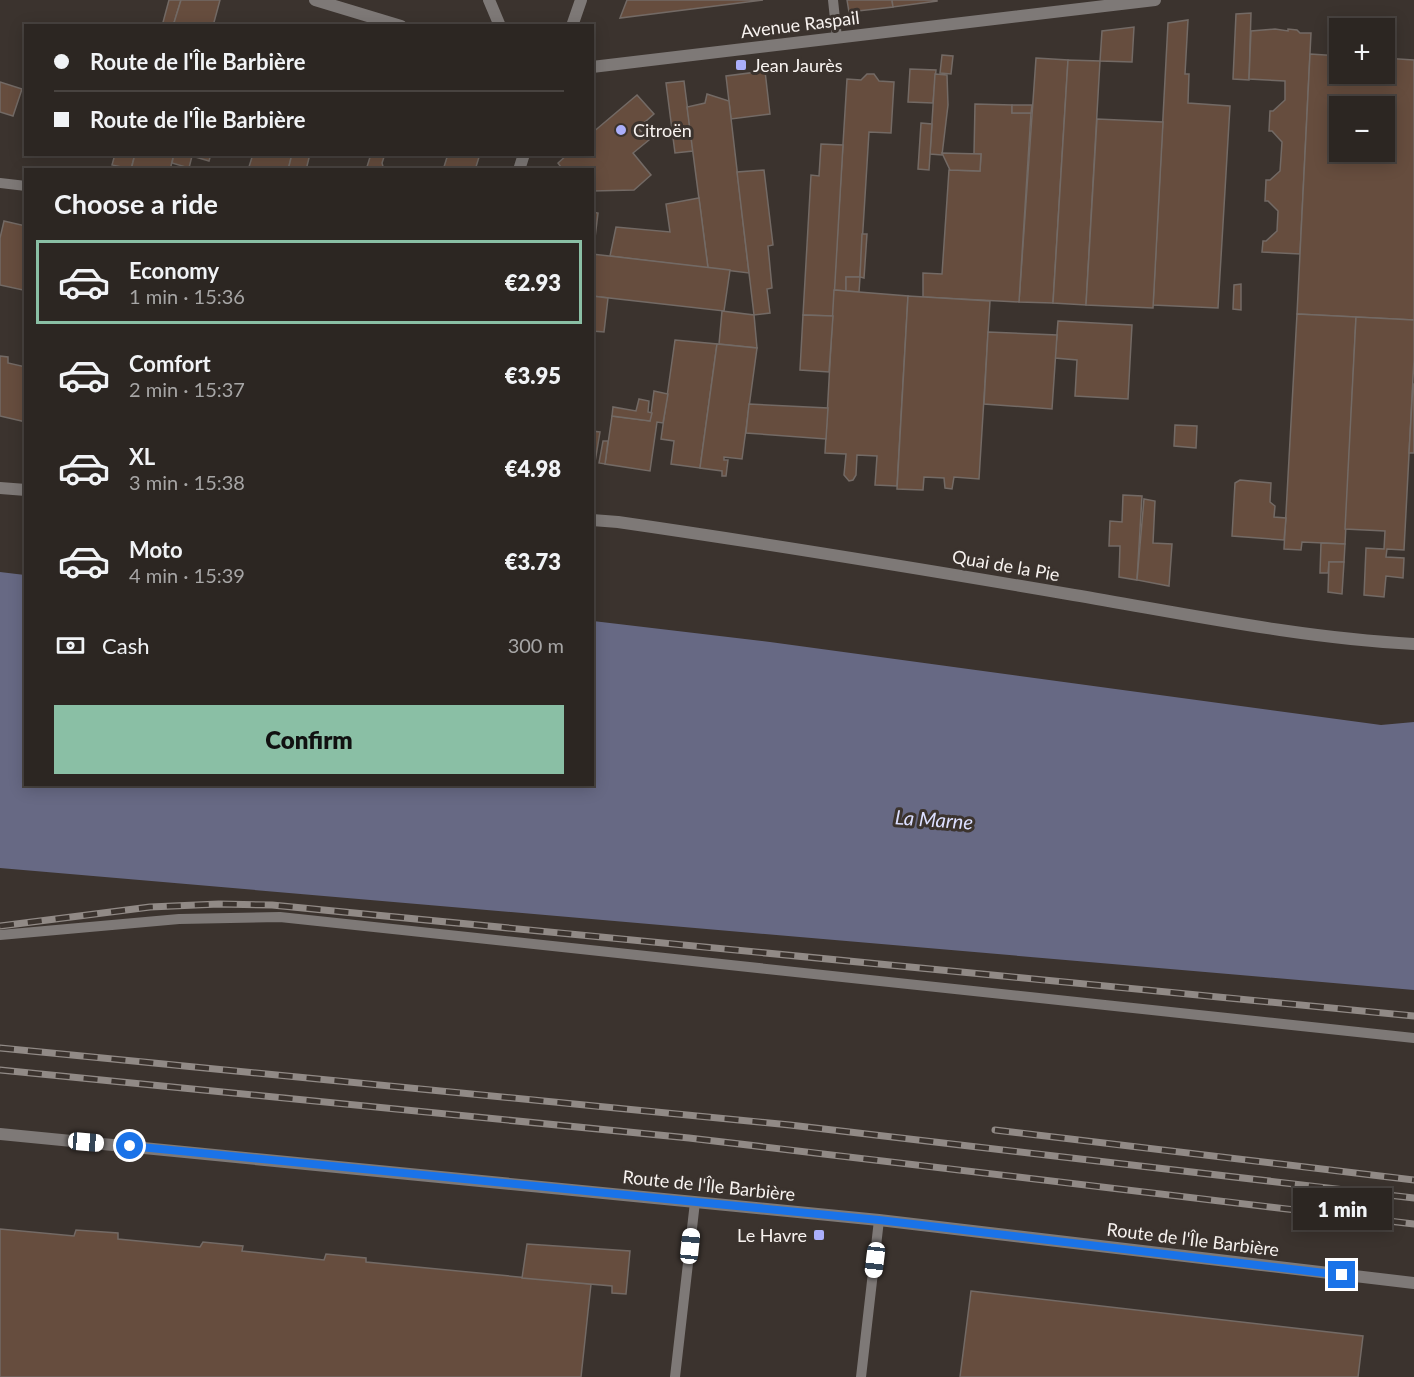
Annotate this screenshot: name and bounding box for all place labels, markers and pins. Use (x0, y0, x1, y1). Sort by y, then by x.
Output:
place label: Jean Jaurès (753, 54, 843, 76)
marker: Jean Jaurès (734, 58, 748, 72)
place label: Citroën (633, 119, 692, 141)
marker: Citroën (614, 123, 628, 137)
place label: Le Havre (737, 1224, 807, 1246)
marker: Le Havre (812, 1228, 826, 1242)

